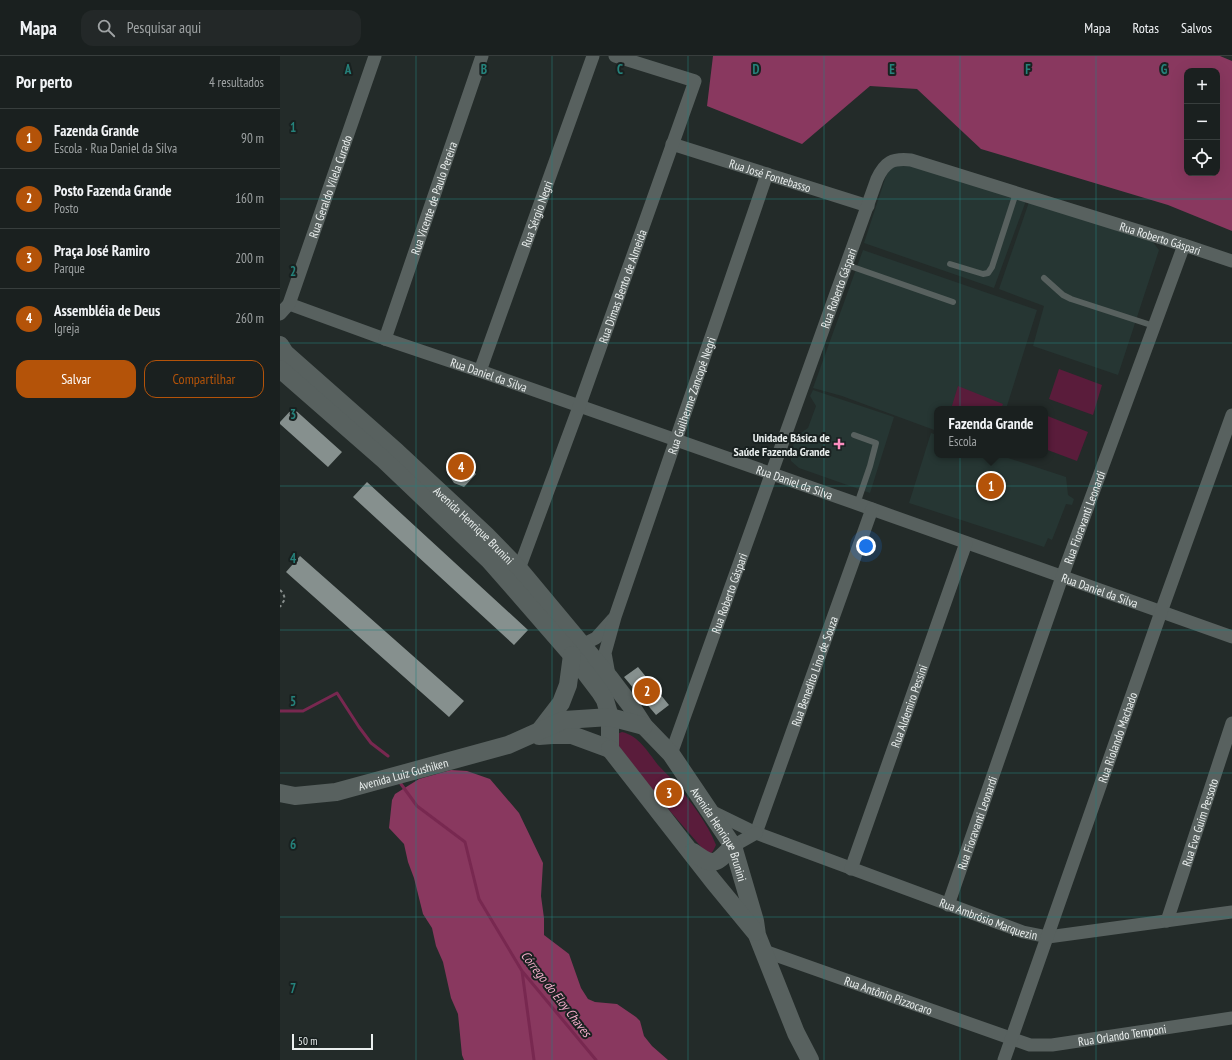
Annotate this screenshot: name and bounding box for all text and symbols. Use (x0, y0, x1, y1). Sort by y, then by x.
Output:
search box (81, 10, 361, 46)
text: Mapa (20, 16, 57, 40)
icon: search (95, 17, 117, 39)
text: Pesquisar aqui (127, 18, 201, 37)
text: Mapa (1084, 19, 1111, 37)
text: Rotas (1133, 19, 1159, 37)
text: Salvos (1181, 19, 1212, 37)
text: A (344, 61, 352, 78)
text: B (481, 61, 487, 78)
text: C (617, 61, 623, 78)
text: D (753, 61, 760, 78)
text: E (889, 61, 895, 78)
text: F (1025, 61, 1031, 78)
text: G (1161, 61, 1168, 78)
map controls (1184, 68, 1220, 176)
button: + (1184, 68, 1220, 104)
text: Por perto (16, 71, 72, 93)
text: 4 resultados (209, 74, 264, 91)
button: − (1184, 104, 1220, 140)
text: 1 (290, 119, 296, 136)
text: Fazenda Grande (54, 121, 139, 140)
text: 1 (26, 130, 32, 147)
text: 90 m (241, 130, 264, 147)
street label: Rua Geraldo Vilela Curado (305, 133, 355, 240)
street label: Rua Vicente de Paulo Pereira (407, 139, 460, 257)
text: Escola · Rua Daniel da Silva (54, 140, 177, 157)
button: locate (1184, 140, 1220, 176)
street label: Rua José Fontebasso (727, 155, 813, 195)
street label: Rua Sérgio Negri (518, 178, 555, 249)
text: Posto Fazenda Grande (54, 181, 172, 200)
text: 2 (26, 190, 32, 207)
text: 160 m (235, 190, 264, 207)
text: Posto (54, 200, 79, 217)
street label: Rua Roberto Gáspari (1118, 218, 1203, 258)
street label: Rua Dimas Bento de Almeida (595, 227, 649, 345)
text: Praça José Ramiro (54, 241, 150, 260)
street label: Rua Roberto Gáspari (817, 246, 859, 330)
text: 3 (26, 250, 32, 267)
text: 200 m (235, 250, 264, 267)
text: Parque (54, 260, 85, 277)
text: 2 (290, 263, 296, 280)
text: Assembléia de Deus (54, 301, 160, 320)
text: 4 (26, 310, 32, 327)
text: 260 m (235, 310, 264, 327)
text: Igreja (54, 320, 80, 337)
street label: Rua Guilherme Zancopé Negri (664, 335, 718, 456)
street label: Rua Daniel da Silva (449, 354, 530, 395)
button: Salvar (16, 360, 136, 398)
button: Compartilhar (144, 360, 264, 398)
text: 3 (290, 406, 296, 423)
popup (934, 406, 1048, 458)
text: Fazenda Grande (949, 414, 1034, 433)
place label: Unidade Básica de Saúde Fazenda Grande (733, 430, 830, 459)
text: Escola (949, 433, 977, 450)
marker: Unidade Básica de Saúde Fazenda Grande (833, 438, 845, 450)
pin: 4 (448, 452, 474, 482)
street label: Rua Daniel da Silva (754, 461, 835, 502)
street label: Rua Fioravanti Leonardi (1060, 469, 1108, 566)
pin: 1 (978, 471, 1004, 501)
street label: Avenida Henrique Brunini (431, 483, 517, 567)
your location (856, 536, 876, 556)
text: 4 (290, 550, 297, 567)
street label: Rua Roberto Gáspari (707, 551, 750, 635)
street label: Rua Daniel da Silva (1060, 570, 1141, 611)
street label: Rua Benedito Lino de Souza (787, 614, 841, 728)
street label: Rua Aldemiro Pessini (887, 662, 930, 749)
pin: 2 (634, 676, 660, 706)
street label: Rua Riolando Machado (1094, 690, 1140, 785)
text: 5 (290, 693, 296, 710)
street label: Avenida Luiz Gushiken (356, 754, 450, 793)
street label: Rua Fioravanti Leonardi (953, 774, 1000, 872)
street label: Rua Eva Guim Pessoto (1178, 776, 1221, 868)
pin: 3 (656, 778, 682, 808)
street label: Avenida Henrique Brunini (688, 784, 750, 883)
text: 6 (290, 836, 296, 853)
street label: Rua Ambrósio Marquezin (938, 894, 1039, 942)
water label: Córrego do Eloy Chaves (517, 948, 596, 1042)
street label: Rua Antônio Pizzocaro (842, 973, 934, 1017)
text: 7 (290, 980, 296, 997)
street label: Rua Orlando Temponi (1077, 1020, 1167, 1049)
scale bar (292, 1032, 373, 1051)
text: 50 m (298, 1034, 317, 1048)

